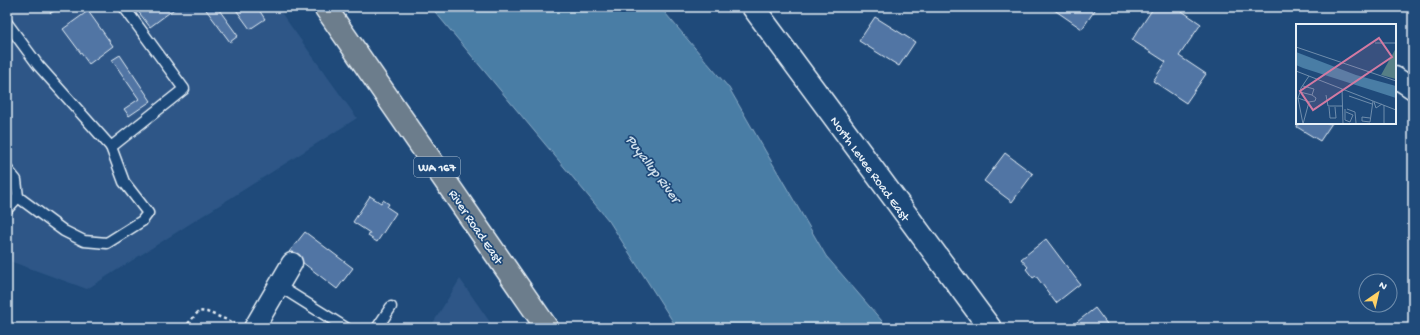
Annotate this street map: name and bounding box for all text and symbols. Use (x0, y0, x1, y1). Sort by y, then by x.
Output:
inset map (1296, 24, 1396, 124)
street label: North Levee Road East (826, 114, 913, 226)
water label: Puyallup River (621, 132, 685, 209)
road number: WA 167 (414, 157, 460, 177)
street label: River Road East (444, 187, 506, 269)
north arrow (1358, 273, 1398, 313)
text: N (1376, 279, 1389, 293)

